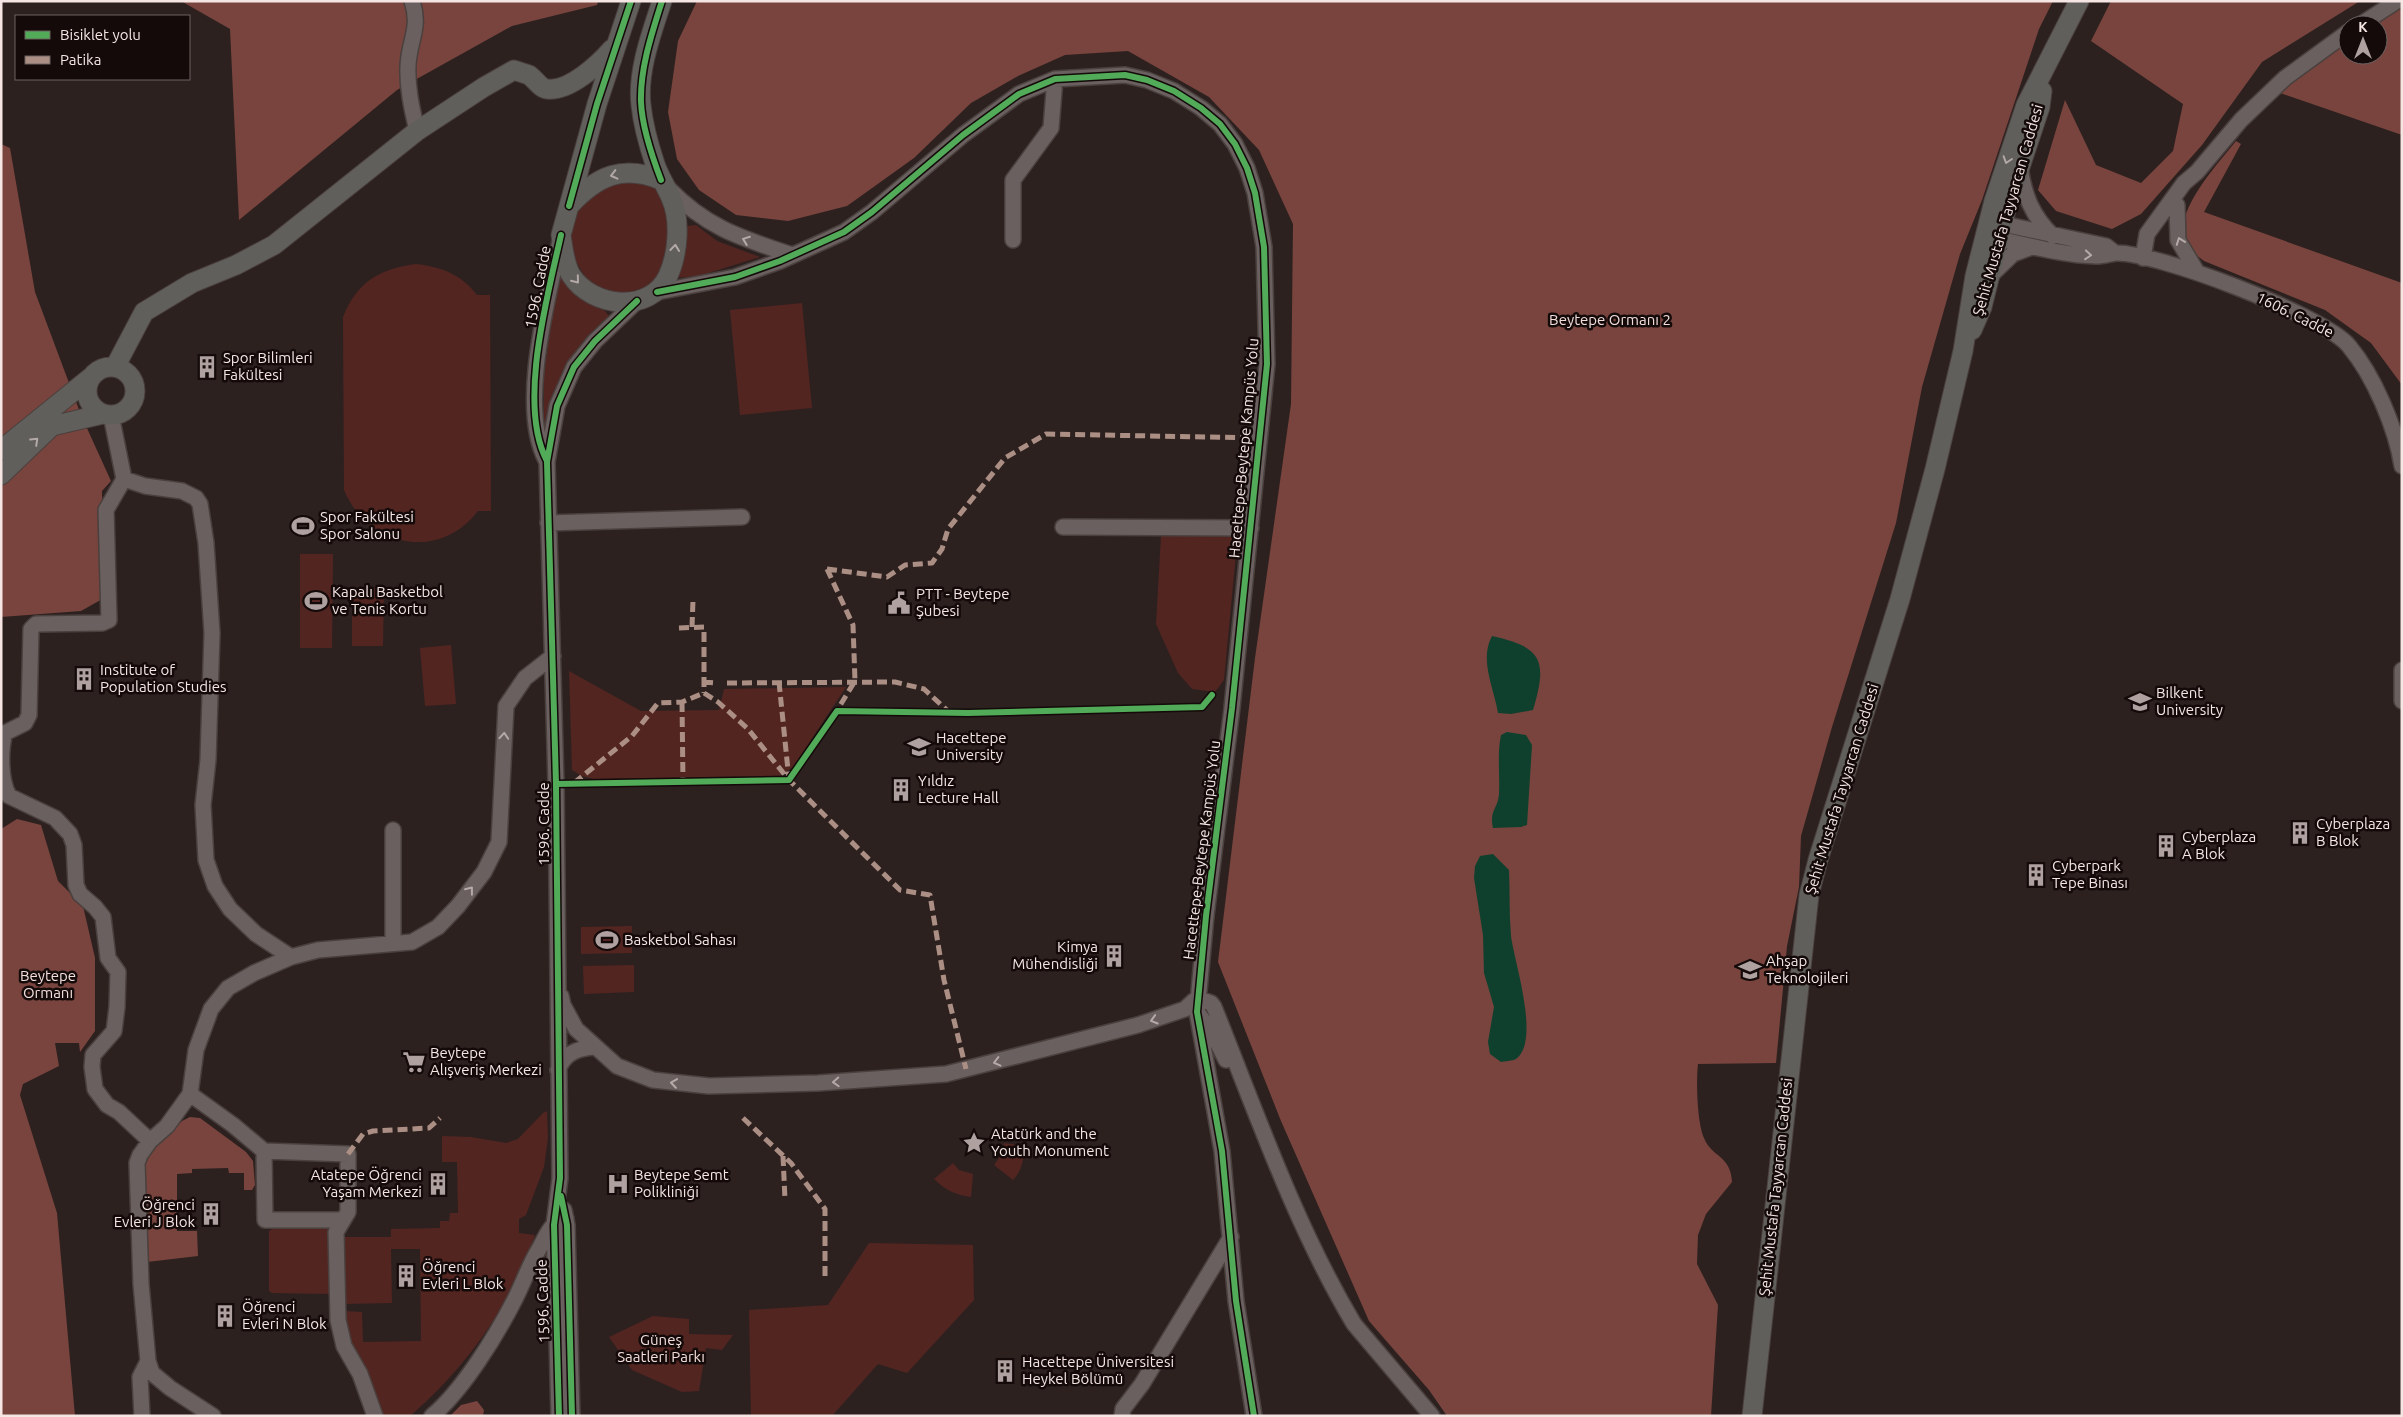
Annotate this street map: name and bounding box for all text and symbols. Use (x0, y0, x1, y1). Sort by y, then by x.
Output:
legend (15, 15, 190, 80)
north arrow (2338, 15, 2388, 65)
text: K (2358, 19, 2368, 35)
text: Bisiklet yolu (60, 26, 141, 43)
text: Patika (60, 51, 101, 68)
street label: Şehit Mustafa Tayyarcan Caddesi (1969, 102, 2046, 318)
one-way arrow (2003, 156, 2013, 164)
one-way arrow (610, 169, 618, 180)
one-way arrow (742, 235, 751, 246)
one-way arrow (2176, 237, 2186, 246)
one-way arrow (669, 243, 680, 251)
street label: 1596. Cadde (521, 244, 554, 330)
one-way arrow (2084, 249, 2092, 260)
one-way arrow (571, 275, 580, 284)
street label: 1606. Cadde (2254, 289, 2337, 341)
park label: Beytepe Ormanı 2 (1549, 311, 1671, 328)
street label: Hacettepe-Beytepe Kampüs Yolu (1225, 337, 1262, 559)
place label: Spor Bilimleri Fakültesi (223, 349, 313, 383)
building icon: Spor Bilimleri Fakültesi (194, 354, 220, 380)
one-way arrow (30, 438, 39, 447)
place label: Spor Fakültesi Spor Salonu (320, 508, 414, 542)
sports icon: Spor Fakültesi Spor Salonu (290, 513, 316, 539)
place label: Kapalı Basketbol ve Tenis Kortu (332, 583, 443, 617)
place label: PTT - Beytepe Şubesi (916, 585, 1009, 619)
sports icon: Kapalı Basketbol ve Tenis Kortu (303, 588, 329, 614)
public building icon: PTT - Beytepe Şubesi (886, 590, 912, 616)
place label: Institute of Population Studies (100, 661, 226, 695)
building icon: Institute of Population Studies (71, 666, 97, 692)
street label: Şehit Mustafa Tayyarcan Caddesi (1801, 682, 1882, 896)
place label: Bilkent University (2156, 684, 2223, 718)
school or university icon: Bilkent University (2127, 689, 2153, 715)
place label: Hacettepe University (936, 729, 1006, 763)
one-way arrow (499, 732, 510, 740)
school or university icon: Hacettepe University (906, 734, 932, 760)
street label: Hacettepe-Beytepe Kampüs Yolu (1180, 739, 1223, 961)
place label: Yıldız Lecture Hall (918, 772, 999, 806)
building icon: Yıldız Lecture Hall (888, 777, 914, 803)
street label: 1596. Cadde (535, 782, 552, 866)
place label: Cyberplaza B Blok (2316, 815, 2390, 849)
building icon: Cyberplaza B Blok (2287, 820, 2313, 846)
place label: Cyberplaza A Blok (2182, 828, 2256, 862)
building icon: Cyberplaza A Blok (2153, 833, 2179, 859)
place label: Cyberpark Tepe Binası (2052, 857, 2128, 891)
building icon: Cyberpark Tepe Binası (2023, 862, 2049, 888)
one-way arrow (465, 887, 473, 896)
sports icon: Basketbol Sahası (594, 927, 620, 953)
place label: Basketbol Sahası (624, 931, 736, 948)
place label: Kimya Mühendisliği (1012, 938, 1098, 972)
building icon: Kimya Mühendisliği (1101, 943, 1127, 969)
place label: Ahşap Teknolojileri (1766, 952, 1848, 986)
school or university icon: Ahşap Teknolojileri (1737, 957, 1763, 983)
park label: Beytepe Ormanı (20, 967, 76, 1001)
one-way arrow (1150, 1014, 1158, 1024)
place label: Beytepe Alışveriş Merkezi (430, 1044, 542, 1078)
supermarket icon: Beytepe Alışveriş Merkezi (401, 1049, 427, 1075)
one-way arrow (992, 1056, 1001, 1067)
one-way arrow (832, 1077, 840, 1088)
street label: Şehit Mustafa Tayyarcan Caddesi (1756, 1077, 1795, 1297)
one-way arrow (669, 1079, 678, 1089)
place label: Atatürk and the Youth Monument (991, 1125, 1109, 1159)
place icon: Atatürk and the Youth Monument (961, 1130, 987, 1156)
place label: Atatepe Öğrenci Yaşam Merkezi (311, 1166, 422, 1200)
place label: Beytepe Semt Polikliniği (634, 1166, 729, 1200)
building icon: Atatepe Öğrenci Yaşam Merkezi (425, 1171, 451, 1197)
hospital icon: Beytepe Semt Polikliniği (605, 1171, 631, 1197)
place label: Öğrenci Evleri J Blok (114, 1196, 195, 1230)
building icon: Öğrenci Evleri J Blok (198, 1201, 224, 1227)
place label: Öğrenci Evleri L Blok (422, 1258, 504, 1292)
street label: 1596. Cadde (533, 1259, 552, 1343)
building icon: Öğrenci Evleri L Blok (393, 1263, 419, 1289)
place label: Öğrenci Evleri N Blok (242, 1298, 327, 1332)
building icon: Öğrenci Evleri N Blok (212, 1303, 238, 1329)
park label: Güneş Saatleri Parkı (617, 1331, 705, 1365)
place label: Hacettepe Üniversitesi Heykel Bölümü (1022, 1353, 1174, 1387)
building icon: Hacettepe Üniversitesi Heykel Bölümü (992, 1358, 1018, 1384)

